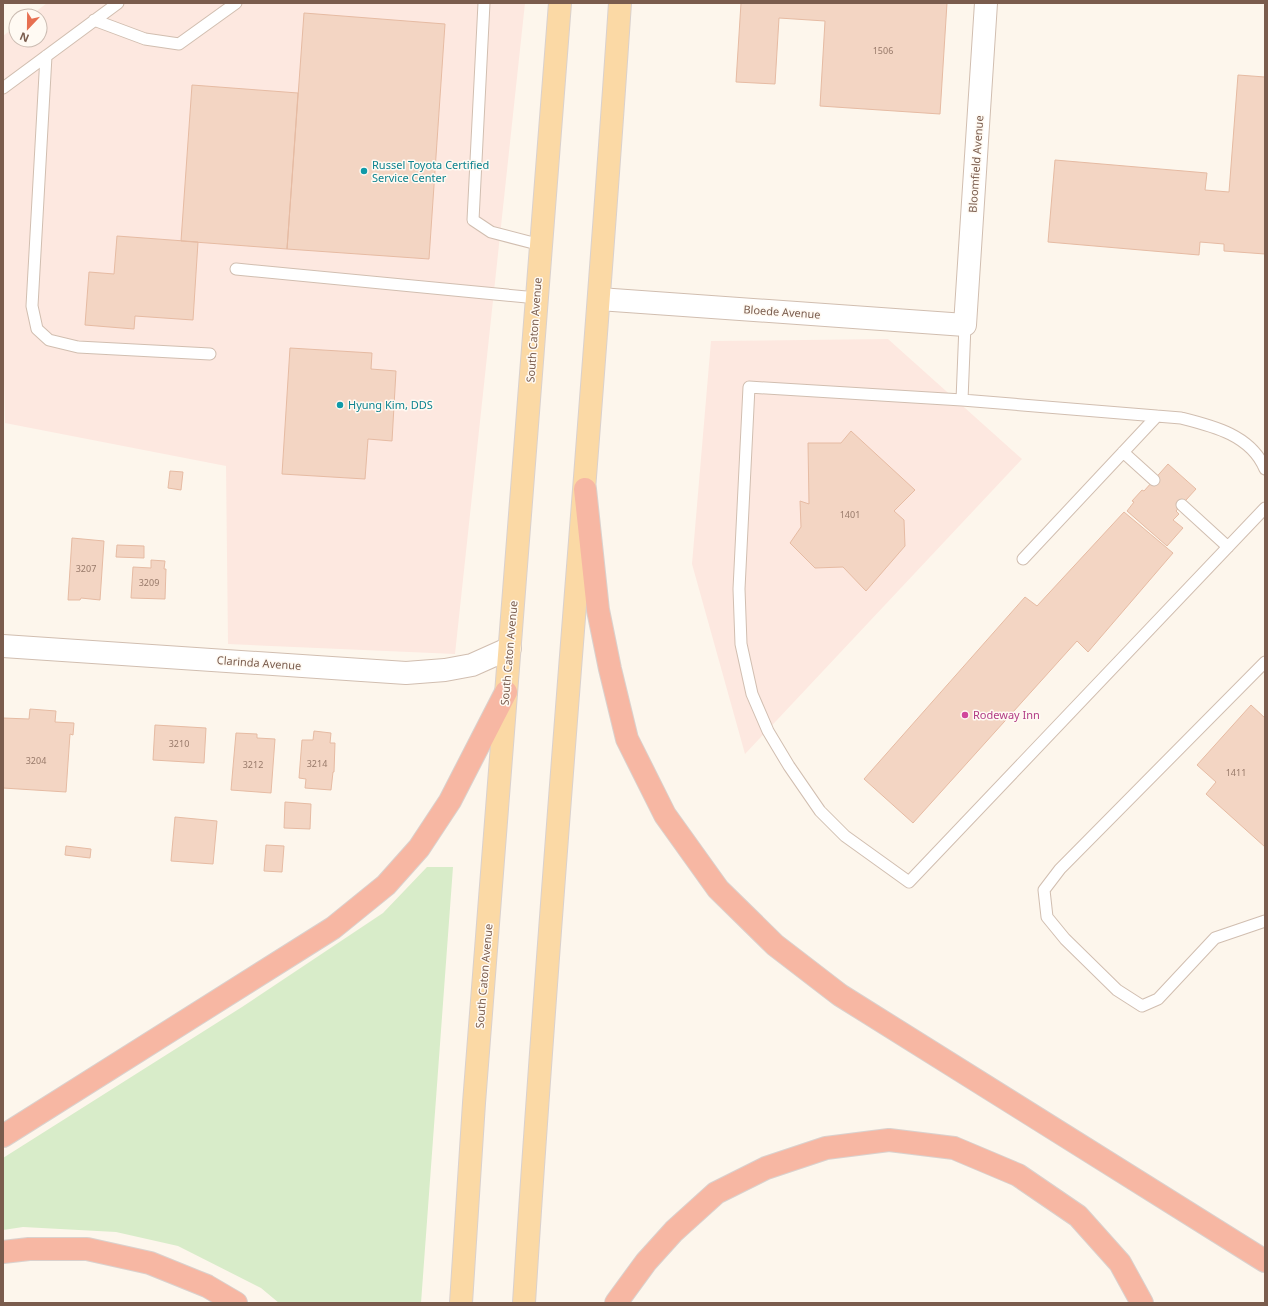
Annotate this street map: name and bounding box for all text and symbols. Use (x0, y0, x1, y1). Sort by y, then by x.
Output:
north arrow (8, 8, 48, 48)
text: N (17, 29, 31, 46)
house number: 1506 (873, 44, 893, 57)
street label: Bloomfield Avenue (965, 115, 986, 213)
place label: Russel Toyota Certified Service Center (372, 157, 489, 185)
marker: Russel Toyota Certified Service Center (359, 166, 369, 176)
street label: South Caton Avenue (522, 277, 545, 383)
street label: Bloede Avenue (743, 301, 821, 322)
place label: Hyung Kim, DDS (348, 397, 433, 412)
marker: Hyung Kim, DDS (335, 400, 345, 410)
house number: 1401 (840, 508, 860, 521)
house number: 3207 (76, 562, 96, 575)
house number: 3209 (139, 576, 159, 589)
street label: South Caton Avenue (496, 600, 521, 706)
street label: Clarinda Avenue (216, 652, 302, 673)
place label: Rodeway Inn (973, 707, 1040, 722)
marker: Rodeway Inn (960, 710, 970, 720)
house number: 3210 (169, 737, 189, 750)
house number: 3204 (26, 754, 46, 767)
house number: 3214 (307, 757, 327, 770)
house number: 3212 (243, 758, 263, 771)
house number: 1411 (1226, 766, 1246, 779)
street label: South Caton Avenue (471, 923, 496, 1029)

